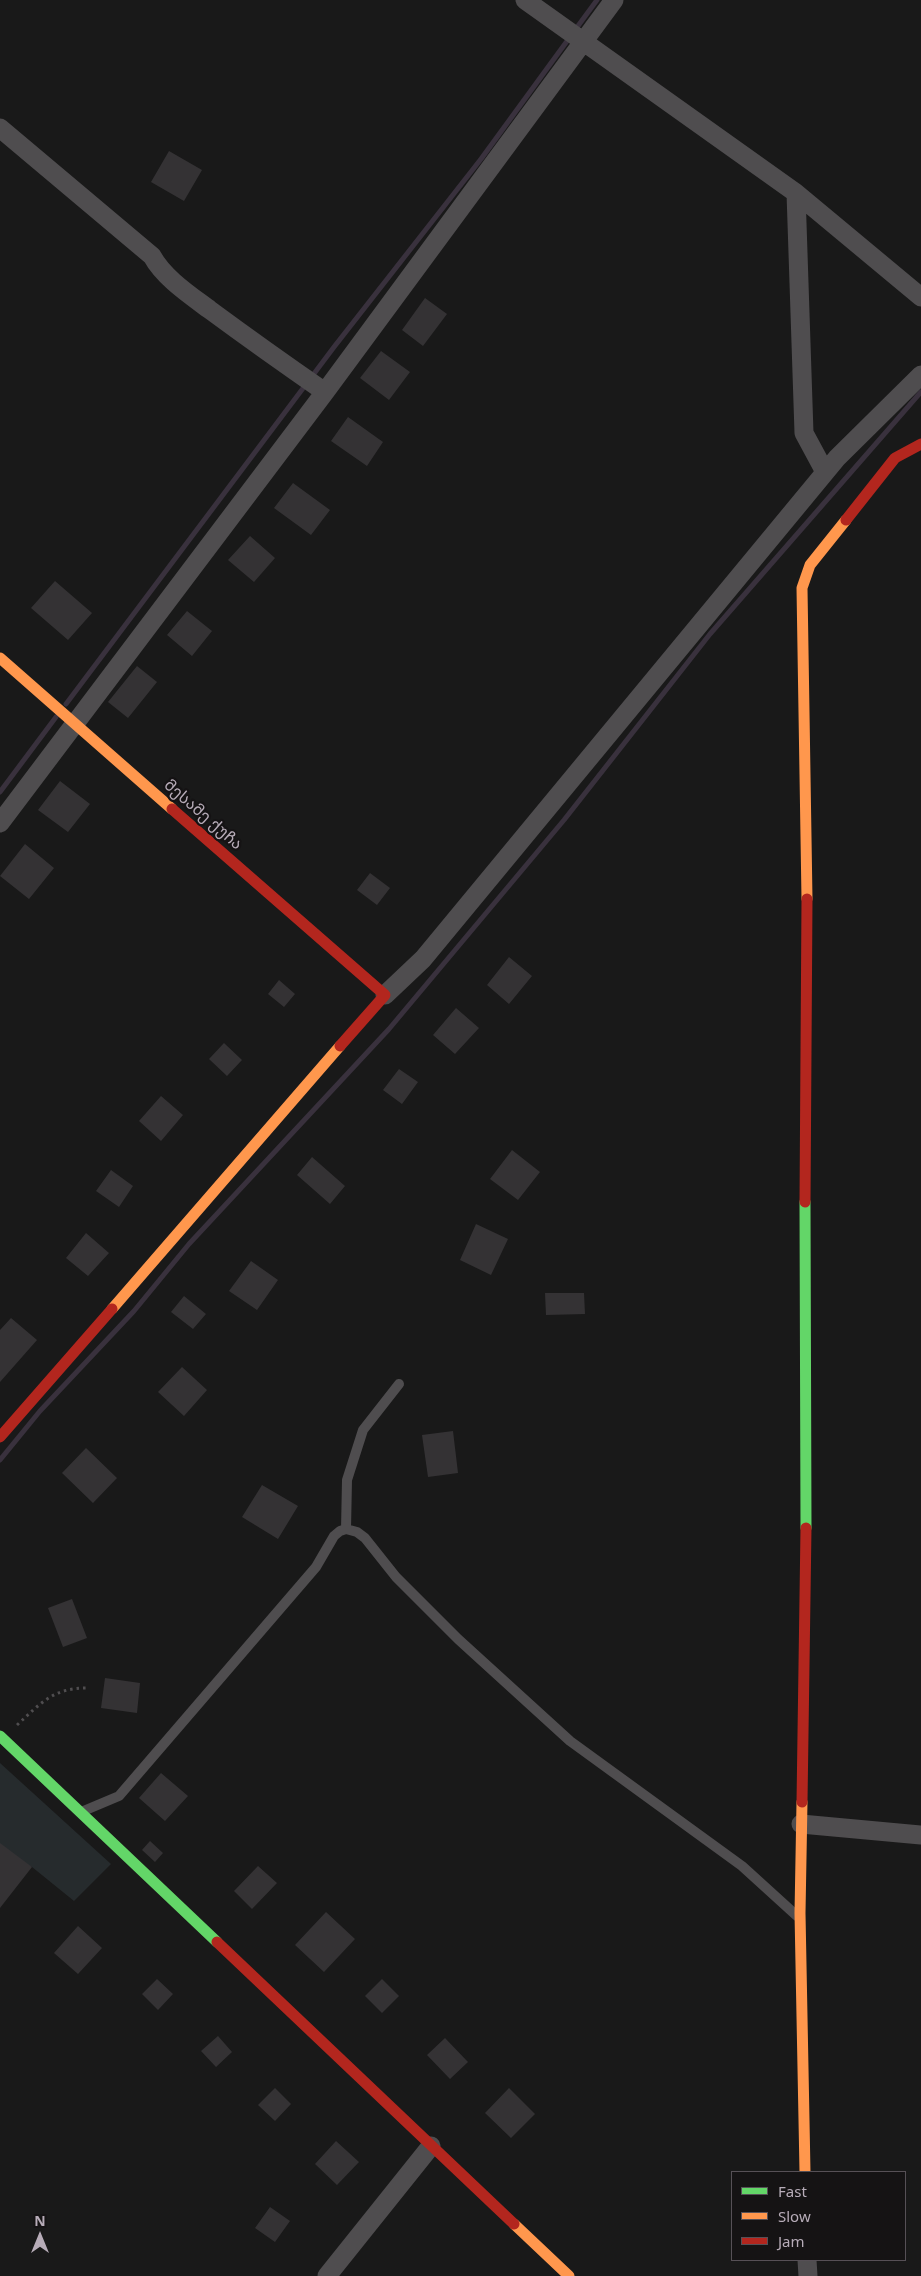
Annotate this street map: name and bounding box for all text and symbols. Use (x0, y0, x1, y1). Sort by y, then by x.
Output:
street label: მესამე ქუჩა (160, 776, 246, 854)
legend (731, 2171, 906, 2261)
text: Fast (778, 2181, 807, 2201)
text: Slow (778, 2206, 811, 2226)
north arrow (15, 2211, 65, 2261)
text: N (34, 2211, 46, 2230)
text: Jam (778, 2231, 805, 2251)

